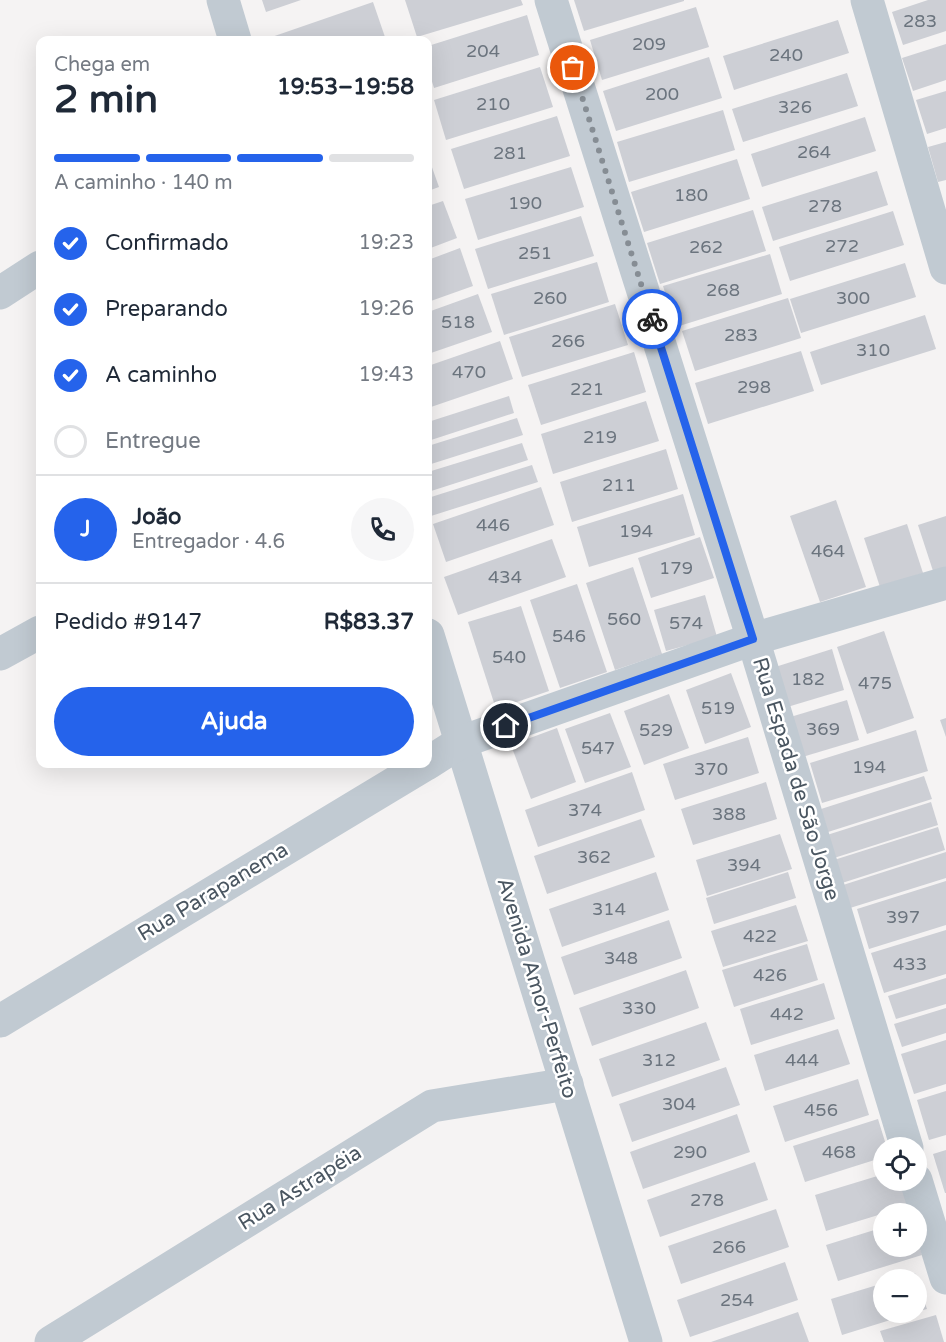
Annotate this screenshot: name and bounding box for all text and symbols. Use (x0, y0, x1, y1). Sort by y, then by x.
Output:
house number: 283 (903, 10, 937, 32)
house number: 209 (632, 33, 666, 55)
house number: 204 (466, 40, 500, 62)
pin (547, 42, 598, 93)
house number: 240 (769, 44, 803, 66)
icon: bag (556, 51, 589, 84)
text: Chega em (54, 53, 150, 77)
text: 19:53–19:58 (277, 74, 414, 100)
text: 2 min (54, 76, 158, 123)
house number: 200 (645, 83, 679, 105)
house number: 210 (476, 93, 510, 115)
house number: 326 (778, 96, 812, 118)
house number: 264 (797, 141, 831, 163)
house number: 281 (493, 142, 527, 164)
text: A caminho · 140 m (54, 171, 233, 195)
house number: 180 (674, 184, 708, 206)
house number: 190 (508, 192, 542, 214)
house number: 278 (808, 195, 842, 217)
icon: check (54, 227, 87, 260)
text: Confirmado (105, 230, 229, 256)
text: 19:23 (359, 231, 414, 255)
house number: 272 (825, 235, 859, 257)
house number: 262 (689, 236, 723, 258)
house number: 251 (518, 242, 552, 264)
house number: 268 (706, 279, 740, 301)
house number: 260 (533, 287, 567, 309)
house number: 300 (836, 287, 870, 309)
courier (622, 289, 682, 349)
icon: check (54, 293, 87, 326)
text: Preparando (105, 296, 228, 322)
text: 19:26 (359, 297, 414, 321)
icon: bike (636, 303, 669, 336)
house number: 518 (441, 311, 475, 333)
house number: 283 (724, 324, 758, 346)
house number: 266 (551, 330, 585, 352)
house number: 310 (856, 339, 890, 361)
icon: check (54, 359, 87, 392)
house number: 470 (452, 361, 486, 383)
text: A caminho (105, 362, 217, 388)
text: 19:43 (359, 363, 414, 387)
house number: 298 (737, 376, 771, 398)
house number: 221 (570, 378, 604, 400)
house number: 219 (583, 426, 617, 448)
text: Entregue (105, 428, 201, 454)
house number: 211 (602, 474, 636, 496)
button: phone (351, 498, 414, 561)
text: João (132, 504, 181, 530)
house number: 446 (476, 514, 510, 536)
text: J (80, 516, 91, 542)
house number: 194 (619, 520, 653, 542)
text: Entregador · 4.6 (132, 530, 285, 554)
house number: 464 (811, 540, 845, 562)
house number: 179 (659, 557, 693, 579)
house number: 434 (488, 566, 522, 588)
house number: 560 (607, 608, 641, 630)
text: Pedido #9147 (54, 609, 202, 635)
text: R$83.37 (324, 609, 414, 635)
house number: 574 (669, 612, 703, 634)
house number: 546 (552, 625, 586, 647)
house number: 540 (492, 646, 526, 668)
street label: Rua Espada de São Jorge (747, 654, 845, 904)
house number: 182 (791, 668, 825, 690)
house number: 475 (858, 672, 892, 694)
button: Ajuda (54, 687, 414, 756)
house number: 519 (701, 697, 735, 719)
pin (480, 700, 531, 751)
icon: home (489, 709, 522, 742)
house number: 369 (806, 718, 840, 740)
house number: 529 (639, 719, 673, 741)
house number: 547 (581, 737, 615, 759)
house number: 194 (852, 756, 886, 778)
house number: 370 (694, 758, 728, 780)
house number: 374 (568, 799, 602, 821)
house number: 388 (712, 803, 746, 825)
street label: Rua Parapanema (133, 837, 293, 947)
house number: 362 (577, 846, 611, 868)
house number: 394 (727, 854, 761, 876)
street label: Avenida Amor-Perfeito (492, 875, 582, 1101)
house number: 314 (592, 898, 626, 920)
house number: 397 (886, 906, 920, 928)
house number: 422 (743, 925, 777, 947)
house number: 348 (604, 947, 638, 969)
house number: 433 (893, 953, 927, 975)
house number: 426 (753, 964, 787, 986)
house number: 330 (622, 997, 656, 1019)
house number: 442 (770, 1003, 804, 1025)
house number: 312 (642, 1049, 676, 1071)
house number: 444 (785, 1049, 819, 1071)
house number: 304 (662, 1093, 696, 1115)
house number: 456 (804, 1099, 838, 1121)
map controls (873, 1137, 927, 1323)
button: locate (873, 1137, 927, 1191)
street label: Rua Astrapéia (234, 1140, 366, 1236)
house number: 290 (673, 1141, 707, 1163)
house number: 468 (822, 1141, 856, 1163)
house number: 278 (690, 1189, 724, 1211)
button: + (873, 1203, 927, 1257)
house number: 266 (712, 1236, 746, 1258)
button: − (873, 1269, 927, 1323)
house number: 254 (720, 1289, 754, 1311)

